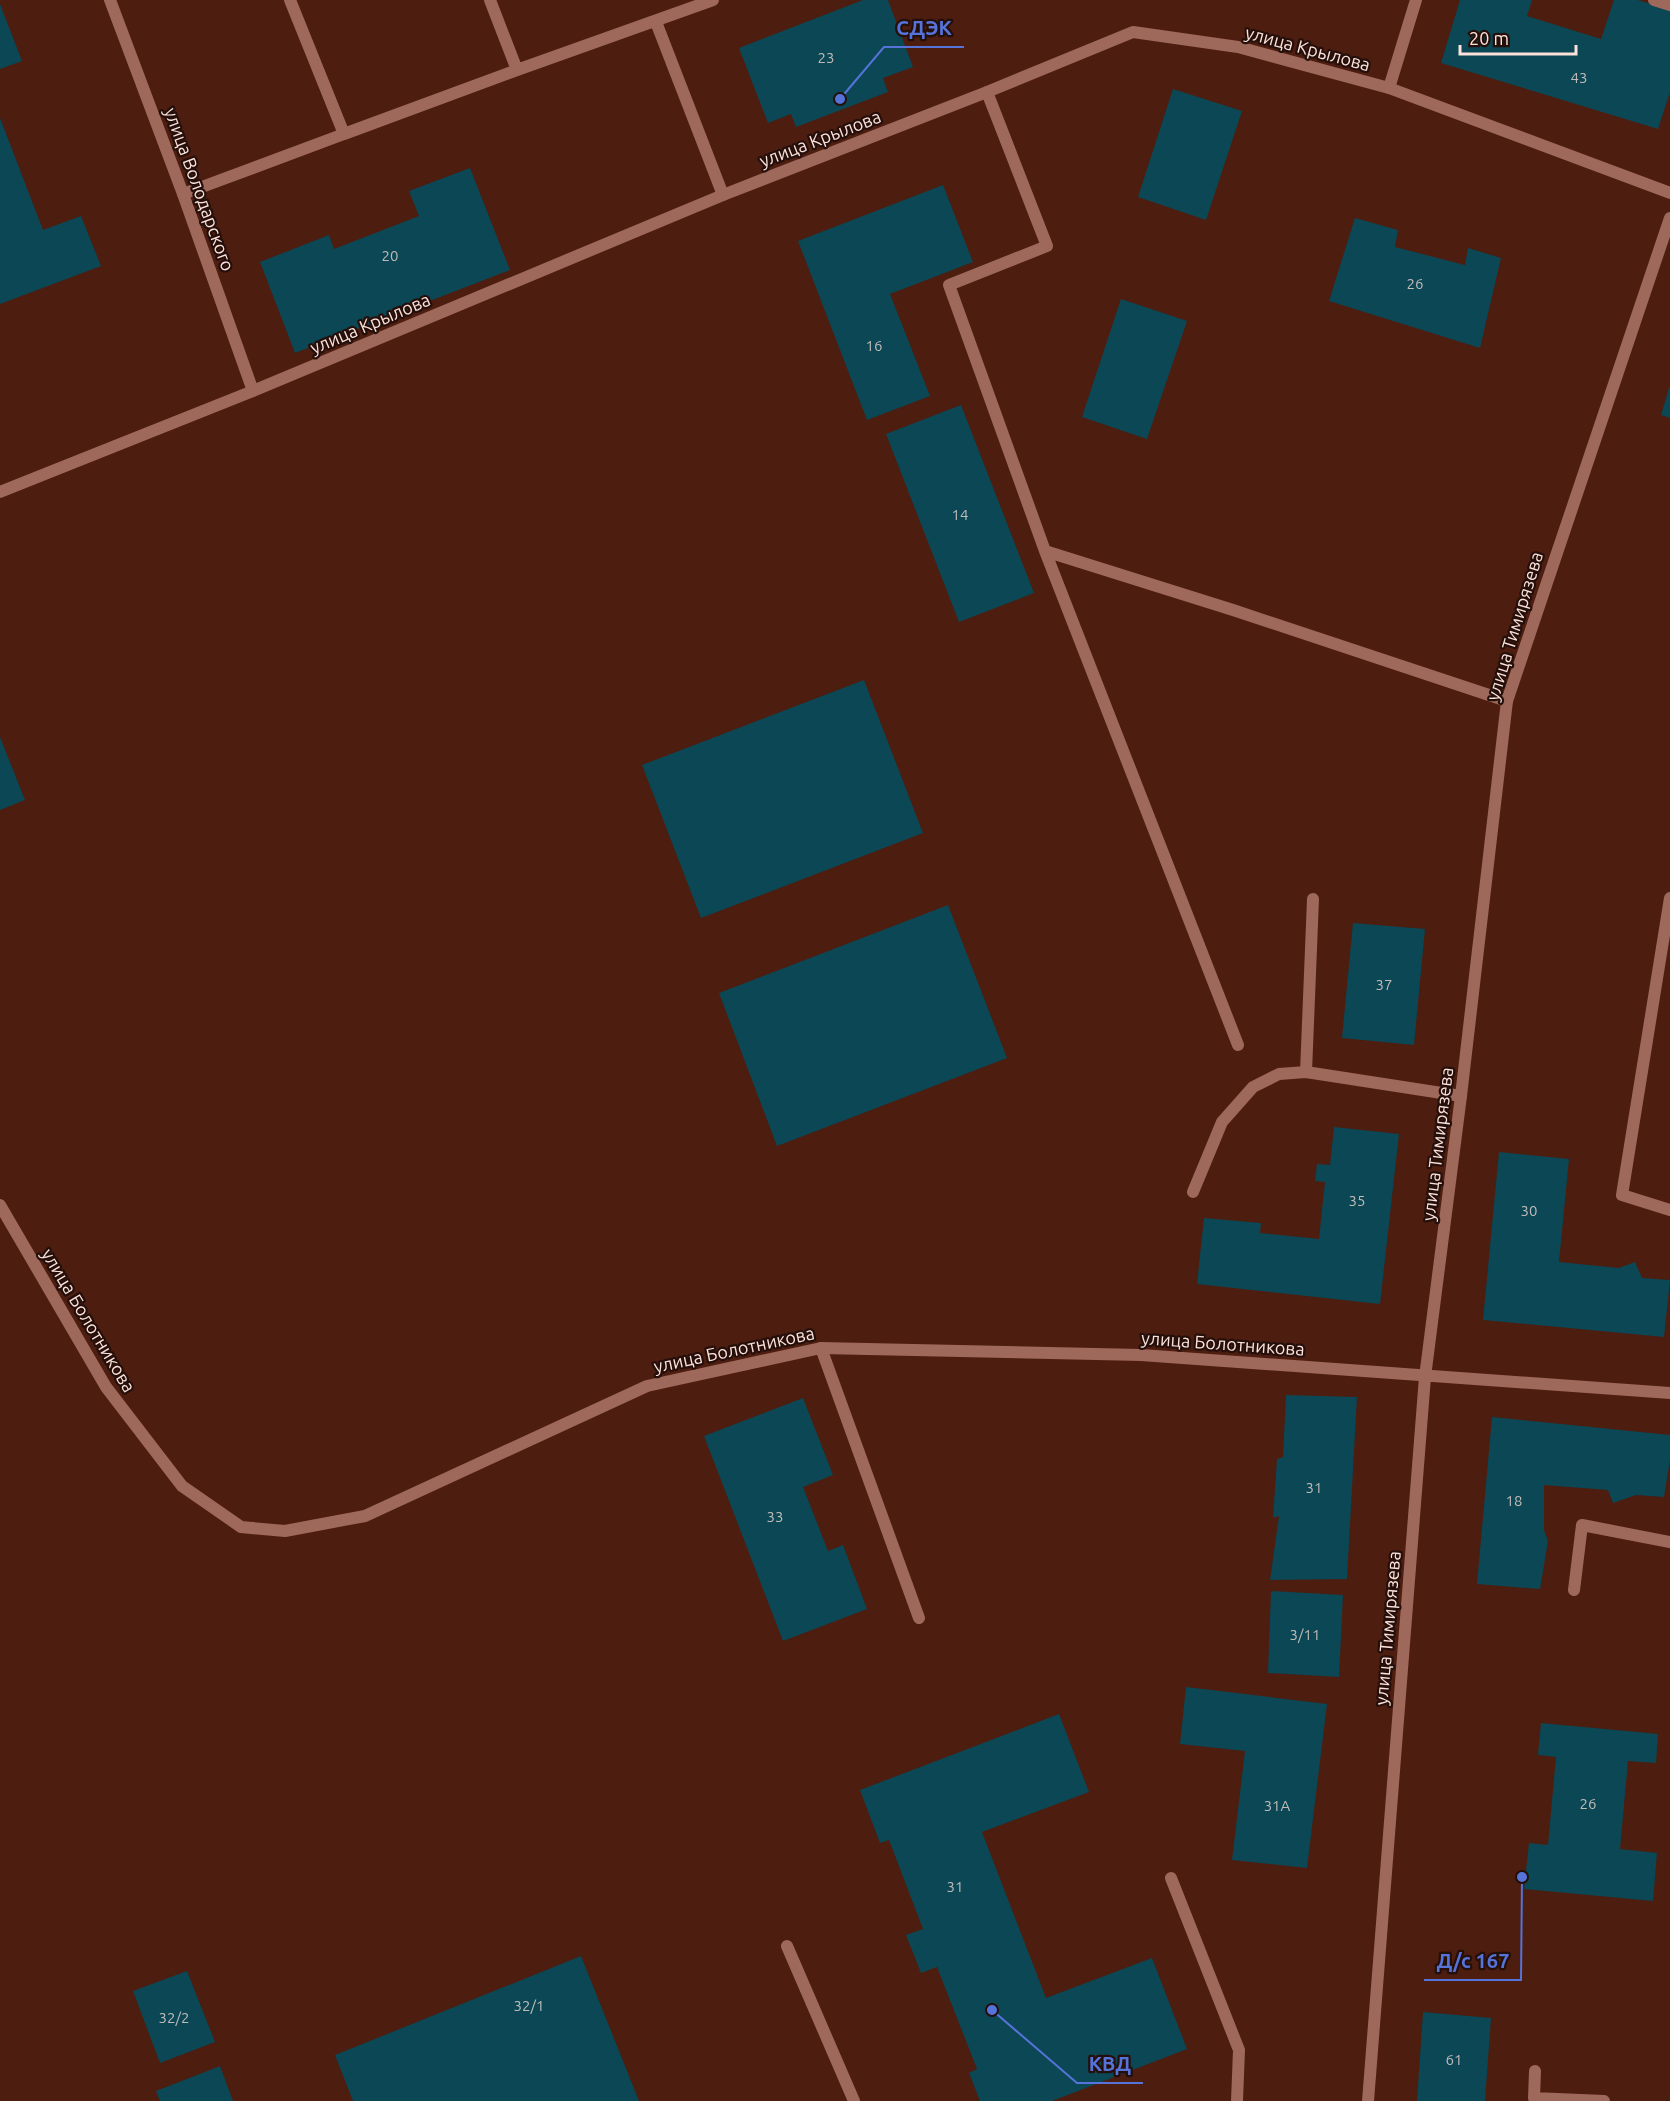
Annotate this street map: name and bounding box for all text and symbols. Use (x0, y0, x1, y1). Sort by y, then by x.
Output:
callout: СДЭК (884, 9, 964, 47)
text: СДЭК (896, 16, 952, 39)
scale bar (1460, 18, 1576, 56)
street label: улица Крылова (1243, 22, 1373, 74)
text: 20 m (1469, 28, 1509, 48)
house number: 23 (818, 49, 834, 66)
house number: 43 (1571, 69, 1587, 86)
street label: улица Володарского (161, 105, 239, 273)
street label: улица Крылова (756, 106, 884, 170)
house number: 20 (382, 247, 398, 264)
house number: 26 (1407, 275, 1423, 292)
street label: улица Крылова (307, 289, 433, 357)
house number: 16 (866, 337, 882, 354)
house number: 14 (952, 506, 968, 523)
street label: улица Тимирязева (1482, 549, 1546, 703)
house number: 37 (1376, 976, 1392, 993)
street label: улица Тимирязева (1418, 1066, 1456, 1222)
house number: 35 (1349, 1192, 1365, 1209)
house number: 30 (1521, 1202, 1537, 1219)
street label: улица Болотникова (38, 1245, 140, 1395)
street label: улица Болотникова (652, 1322, 816, 1376)
street label: улица Болотникова (1141, 1327, 1305, 1359)
house number: 31 (1306, 1479, 1322, 1496)
house number: 18 (1506, 1492, 1522, 1509)
house number: 33 (767, 1508, 783, 1525)
street label: улица Тимирязева (1370, 1550, 1404, 1706)
house number: 3/11 (1290, 1626, 1320, 1643)
house number: 26 (1580, 1795, 1596, 1812)
house number: 31А (1264, 1797, 1291, 1814)
house number: 31 (947, 1878, 963, 1895)
callout: Д/с 167 (1424, 1942, 1521, 1980)
text: Д/с 167 (1437, 1949, 1509, 1972)
house number: 32/1 (514, 1997, 544, 2014)
house number: 32/2 (159, 2009, 189, 2026)
callout: КВД (1077, 2045, 1143, 2083)
house number: 61 (1446, 2051, 1462, 2068)
text: КВД (1089, 2052, 1131, 2075)

